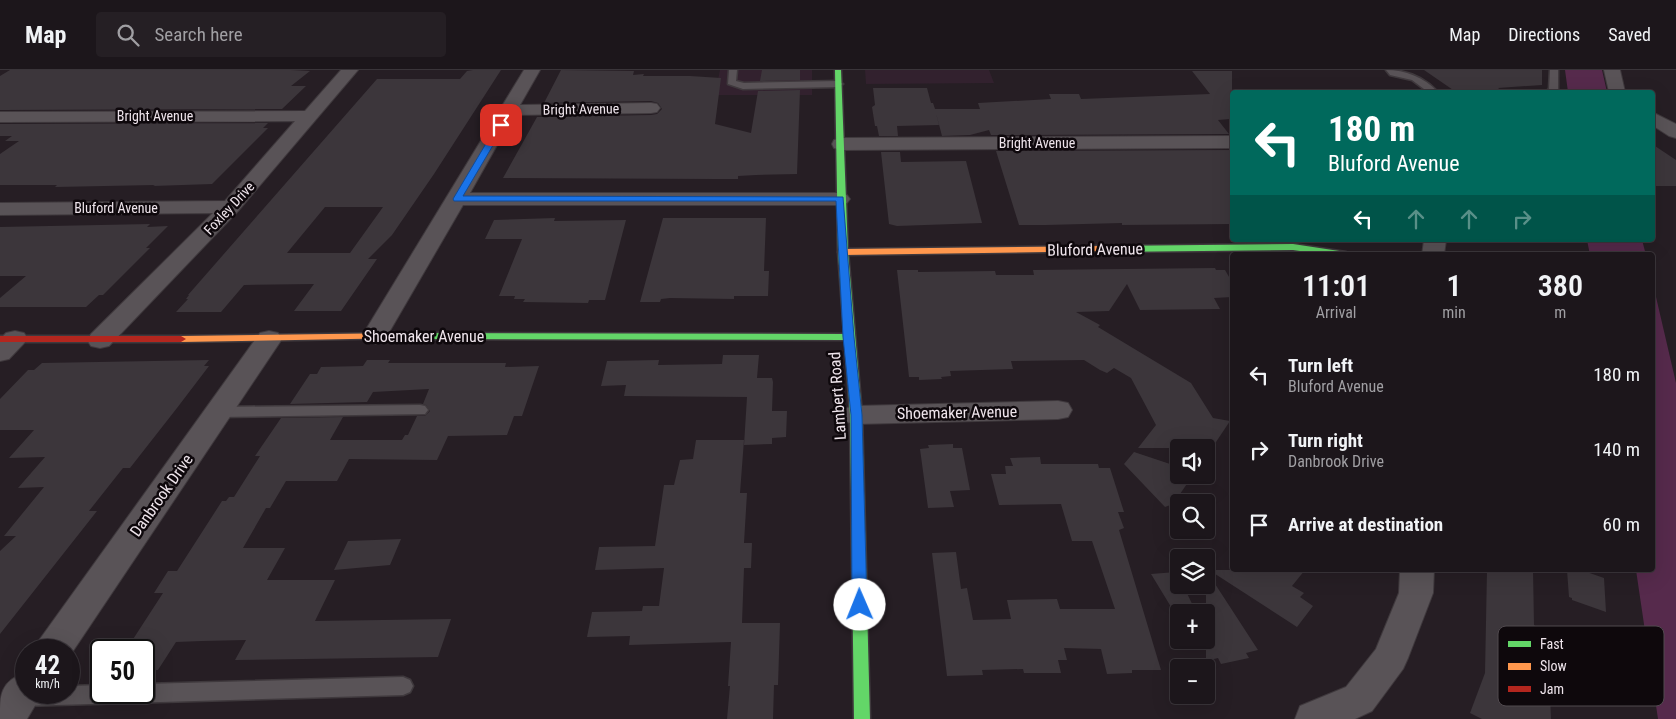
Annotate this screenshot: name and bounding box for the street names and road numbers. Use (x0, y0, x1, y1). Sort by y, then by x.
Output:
street label: Bright Avenue (543, 100, 620, 118)
street label: Bright Avenue (117, 108, 194, 124)
street label: Bright Avenue (999, 135, 1076, 151)
street label: Foxley Drive (201, 178, 258, 238)
street label: Bluford Avenue (74, 200, 158, 216)
street label: Bluford Avenue (1047, 239, 1143, 260)
street label: Shoemaker Avenue (364, 327, 484, 346)
street label: Lambert Road (825, 351, 850, 441)
street label: Shoemaker Avenue (897, 402, 1017, 423)
street label: Danbrook Drive (126, 451, 197, 540)

